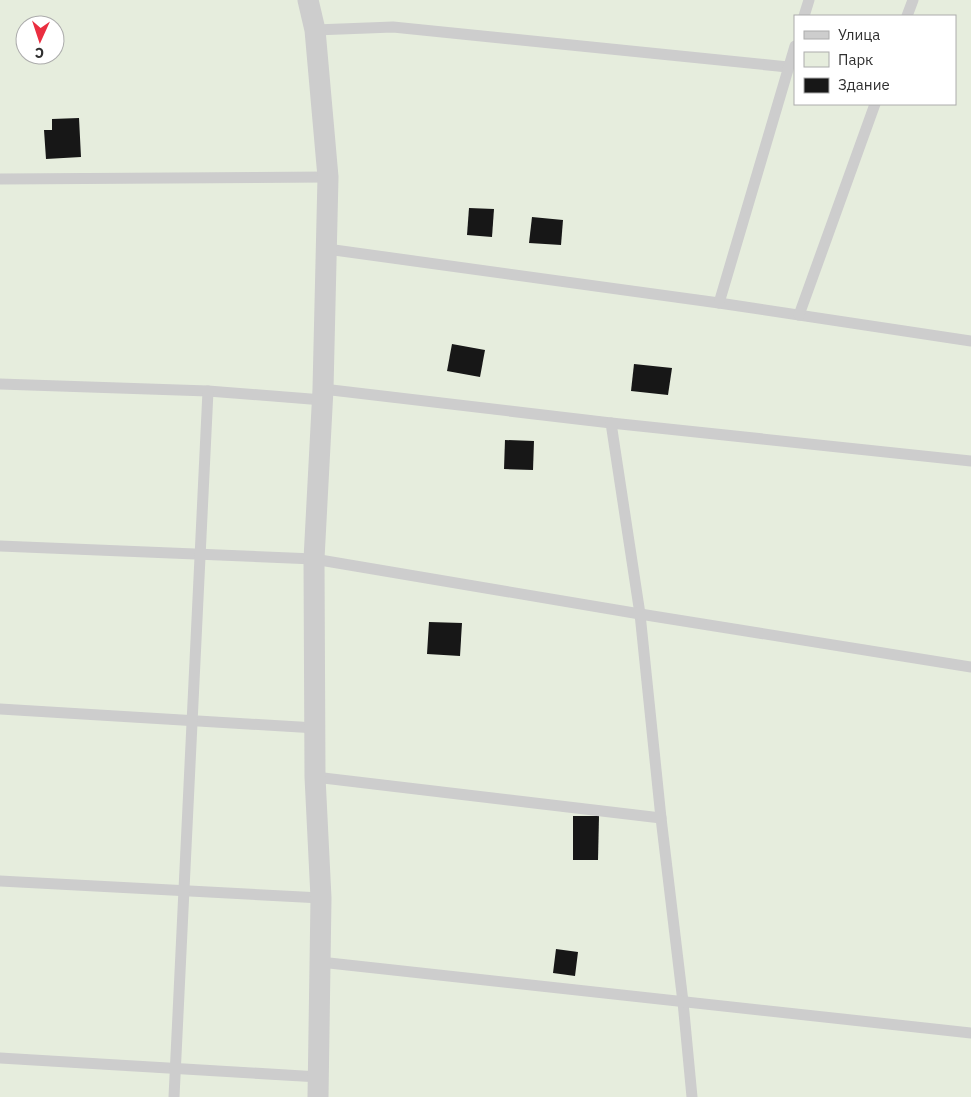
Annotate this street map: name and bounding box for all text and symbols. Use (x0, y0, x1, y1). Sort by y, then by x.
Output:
north arrow (15, 15, 65, 65)
legend (794, 15, 956, 105)
text: Улица (838, 25, 880, 44)
text: С (34, 44, 44, 62)
text: Парк (838, 50, 873, 69)
text: Здание (838, 75, 890, 94)

